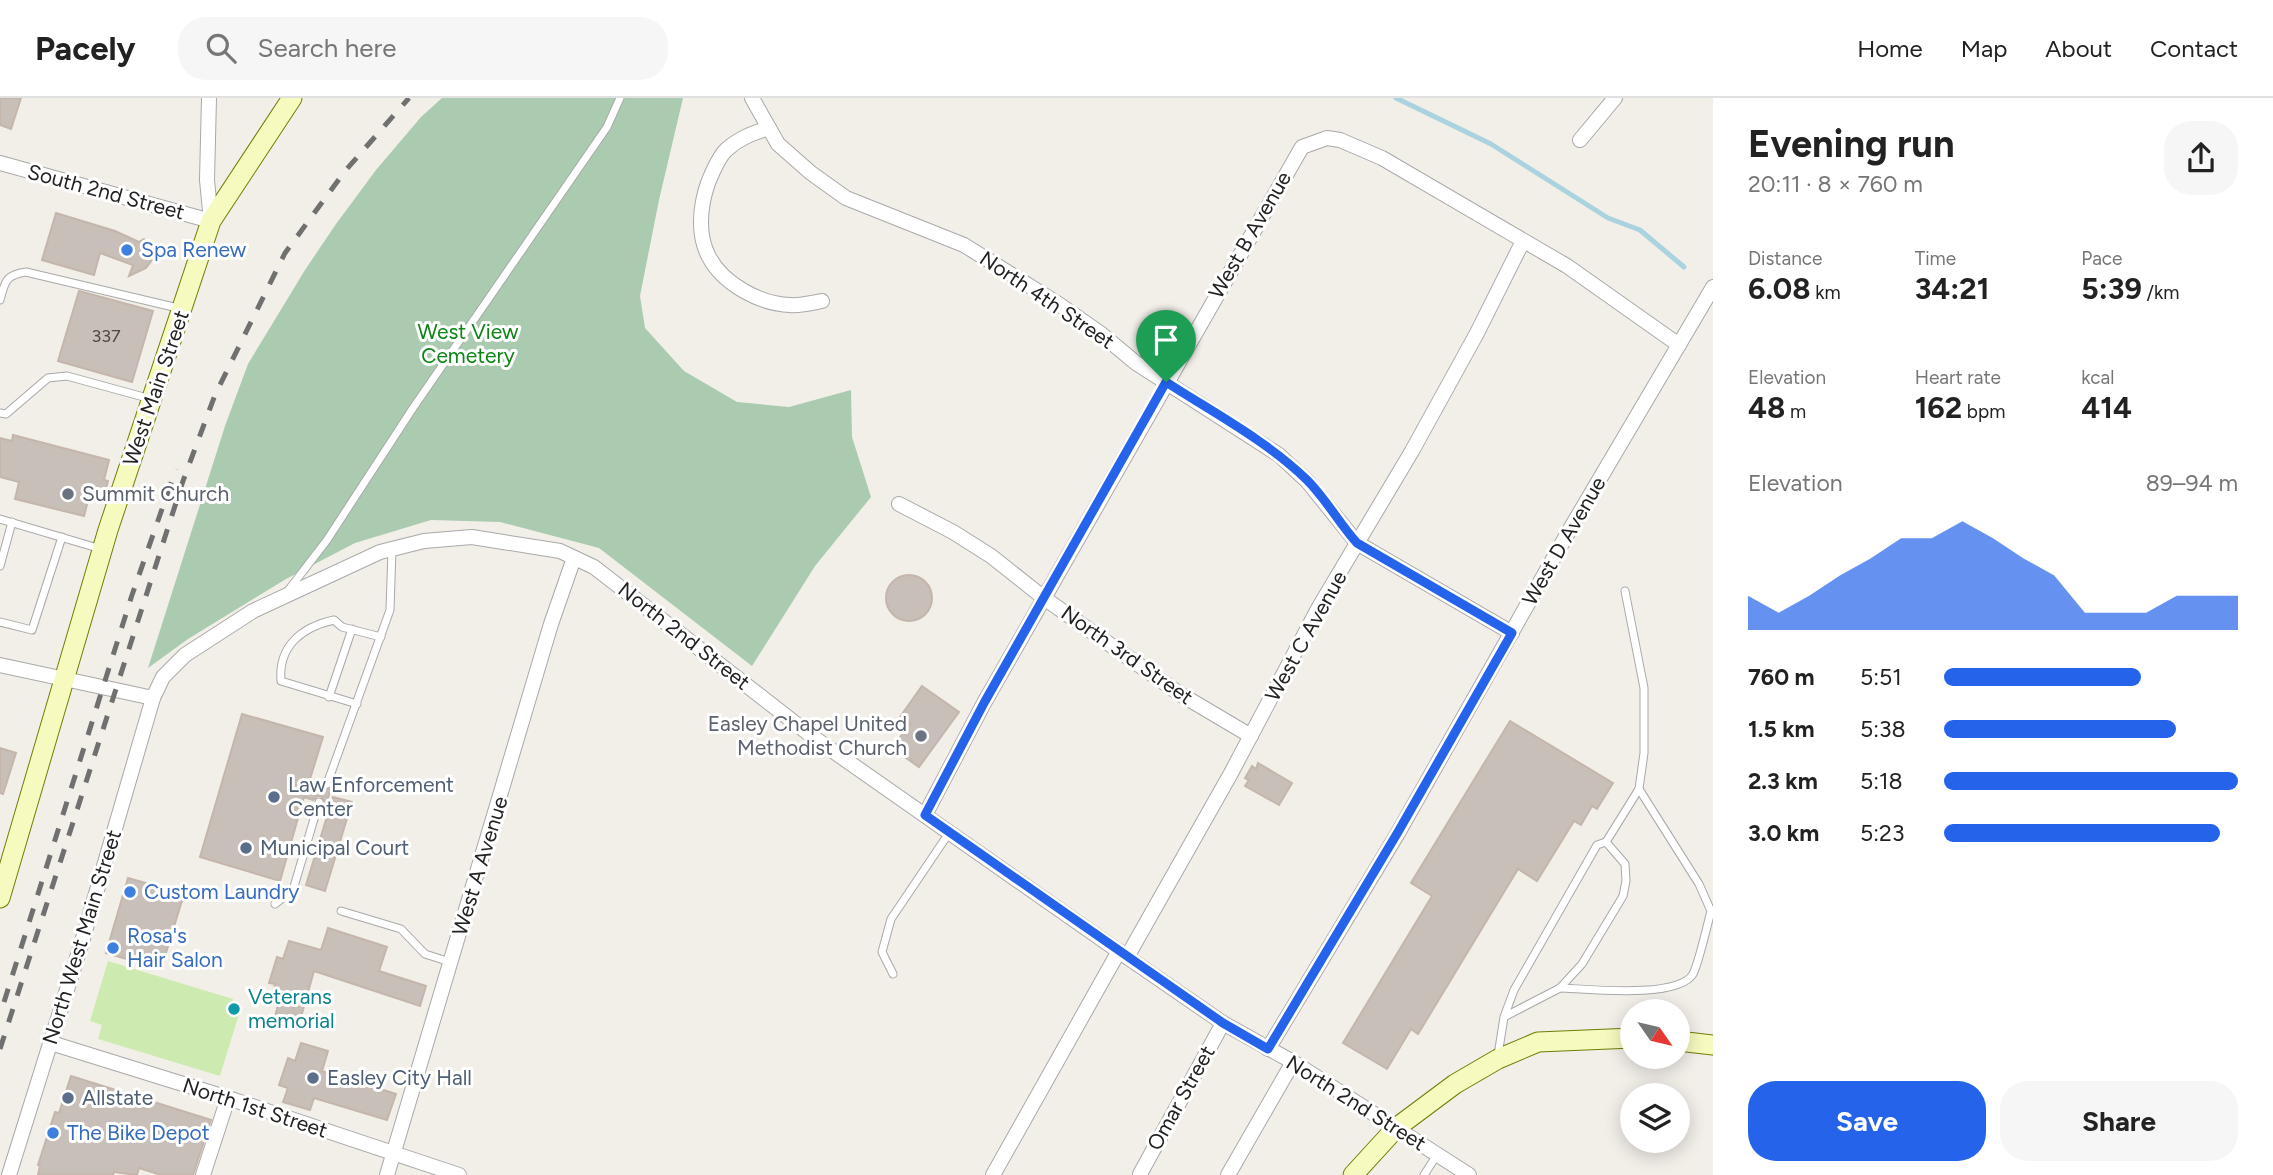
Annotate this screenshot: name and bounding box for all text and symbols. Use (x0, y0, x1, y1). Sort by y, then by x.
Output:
search box (178, 17, 668, 80)
text: Pacely (35, 29, 136, 68)
icon: search (202, 29, 240, 67)
text: Search here (258, 32, 397, 64)
text: Home (1857, 34, 1923, 63)
text: Map (1961, 34, 2007, 63)
text: About (2045, 34, 2112, 63)
text: Contact (2150, 34, 2238, 63)
text: Evening run (1748, 121, 1955, 167)
button: share (2164, 121, 2238, 195)
street label: South 2nd Street (25, 159, 187, 224)
street label: West B Avenue (1203, 167, 1296, 303)
text: 20:11 · 8 × 760 m (1748, 170, 1923, 198)
place label: Spa Renew (141, 237, 247, 262)
marker: Spa Renew (119, 242, 135, 258)
street label: North 4th Street (975, 245, 1119, 354)
text: Distance (1748, 247, 1822, 270)
text: Time (1915, 247, 1956, 270)
text: Pace (2081, 247, 2122, 270)
text: 6.08 (1748, 270, 1811, 307)
text: 34:21 (1915, 270, 1989, 307)
text: 5:39 (2081, 270, 2142, 307)
text: km (1811, 281, 1841, 304)
text: /km (2142, 281, 2179, 304)
street label: West Main Street (117, 307, 194, 469)
pin (1136, 310, 1196, 382)
park label: West View Cemetery (418, 319, 519, 368)
icon: arrive (1147, 321, 1185, 359)
house number: 337 (91, 325, 121, 347)
text: Elevation (1748, 366, 1826, 389)
text: Heart rate (1915, 366, 2001, 389)
text: kcal (2081, 366, 2115, 389)
text: 48 (1748, 389, 1785, 426)
text: 162 (1915, 389, 1962, 426)
text: 414 (2081, 389, 2132, 426)
text: m (1785, 400, 1806, 423)
text: bpm (1962, 400, 2005, 423)
text: Elevation (1748, 469, 1843, 497)
text: 89–94 m (2146, 469, 2238, 497)
street label: West D Avenue (1517, 472, 1610, 610)
place label: Summit Church (82, 481, 229, 506)
marker: Summit Church (60, 486, 76, 502)
street label: West C Avenue (1259, 566, 1352, 705)
street label: North 2nd Street (614, 576, 755, 695)
street label: North 3rd Street (1057, 600, 1198, 709)
text: 760 m (1748, 663, 1815, 691)
text: 5:51 (1860, 663, 1902, 691)
place label: Easley Chapel United Methodist Church (708, 711, 907, 760)
text: 1.5 km (1748, 715, 1815, 743)
text: 5:38 (1860, 715, 1906, 743)
marker: Easley Chapel United Methodist Church (913, 728, 929, 744)
text: 2.3 km (1748, 767, 1818, 795)
text: 5:18 (1860, 767, 1903, 795)
place label: Law Enforcement Center (288, 772, 454, 821)
marker: Law Enforcement Center (266, 789, 282, 805)
street label: West A Avenue (447, 793, 513, 938)
text: 3.0 km (1748, 819, 1819, 847)
text: 5:23 (1860, 819, 1904, 847)
street label: North West Main Street (37, 826, 126, 1047)
place label: Municipal Court (260, 835, 409, 860)
marker: Municipal Court (238, 840, 254, 856)
place label: Custom Laundry (144, 879, 299, 904)
marker: Custom Laundry (122, 884, 138, 900)
place label: Rosa's Hair Salon (127, 923, 223, 972)
marker: Rosa's Hair Salon (105, 940, 121, 956)
place label: Veterans memorial (248, 984, 335, 1033)
north arrow (1620, 999, 1690, 1069)
map controls (1620, 999, 1690, 1153)
marker: Veterans memorial (226, 1001, 242, 1017)
street label: Omar Street (1142, 1041, 1220, 1155)
street label: North 2nd Street (1282, 1050, 1431, 1156)
place label: Easley City Hall (327, 1065, 472, 1090)
marker: Easley City Hall (305, 1070, 321, 1086)
street label: North 1st Street (180, 1072, 331, 1143)
button: Save (1748, 1081, 1986, 1161)
button: Share (2000, 1081, 2238, 1161)
button: layers (1620, 1083, 1690, 1153)
place label: Allstate (82, 1085, 153, 1110)
marker: Allstate (60, 1090, 76, 1106)
place label: The Bike Depot (67, 1120, 210, 1145)
marker: The Bike Depot (45, 1125, 61, 1141)

